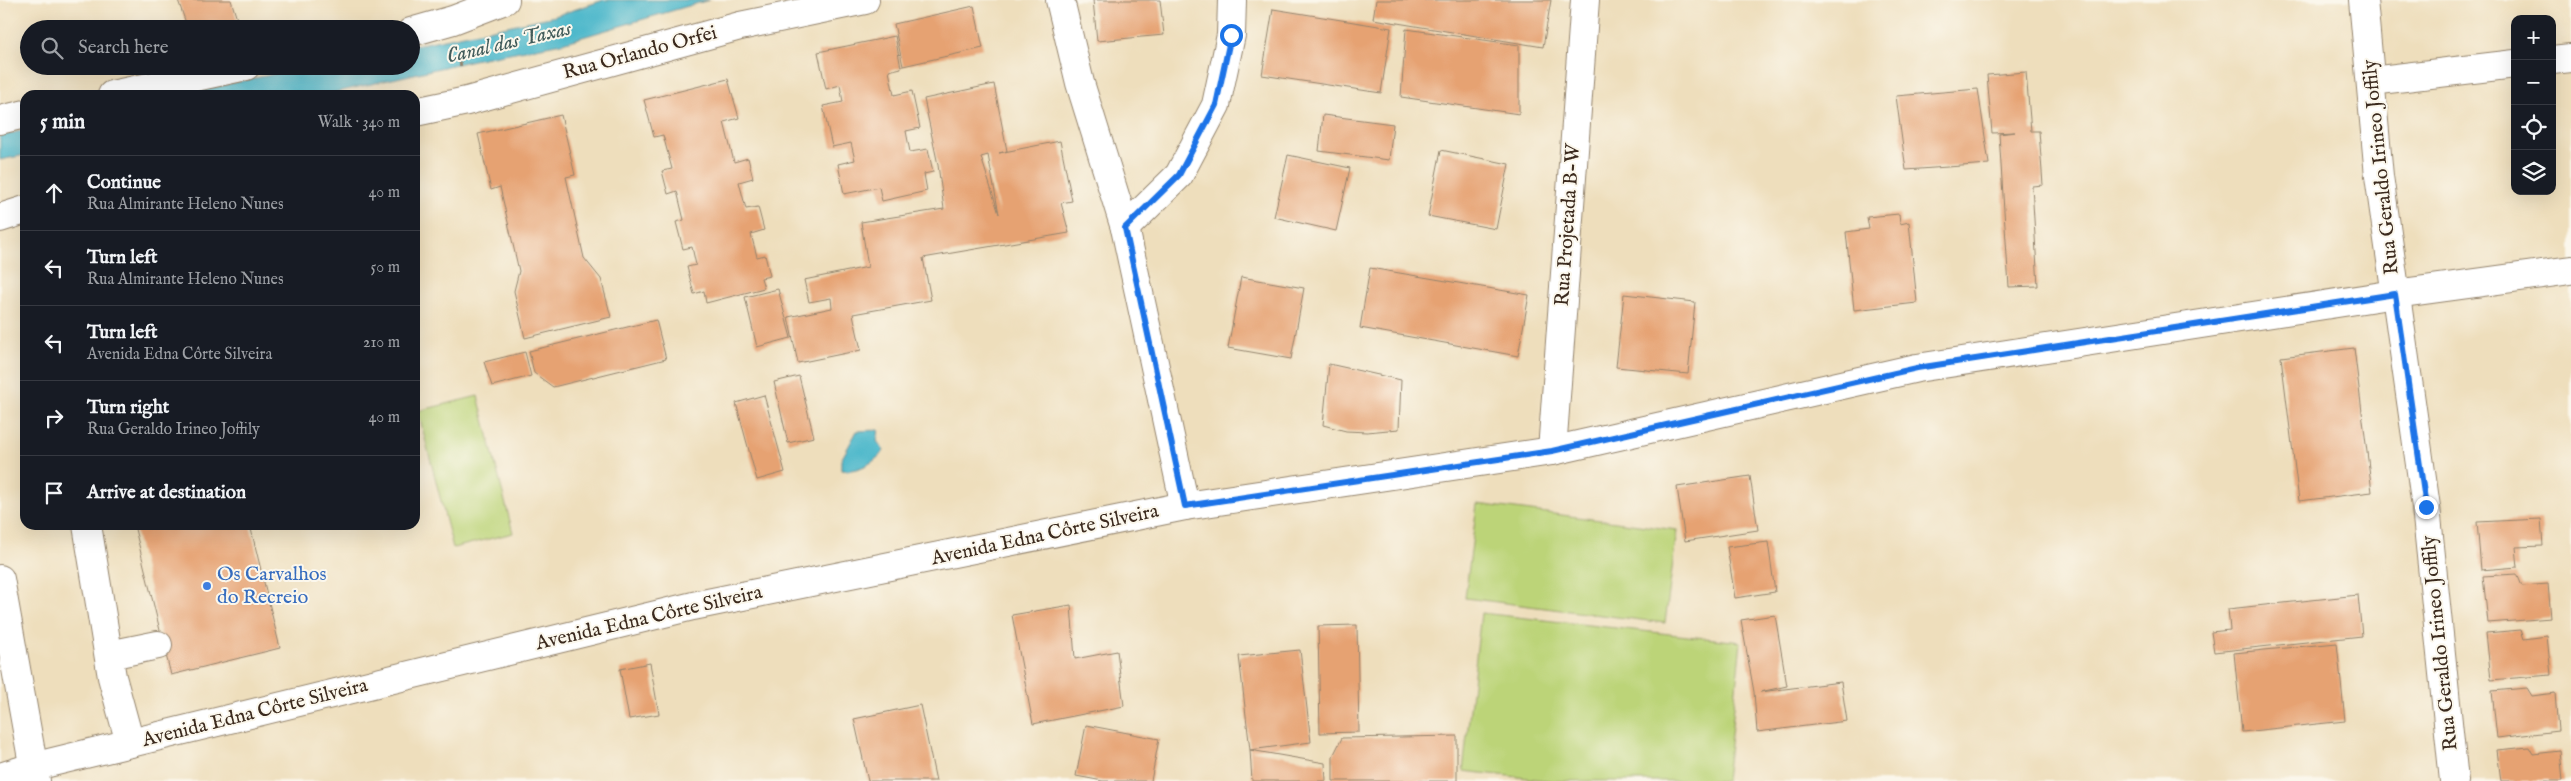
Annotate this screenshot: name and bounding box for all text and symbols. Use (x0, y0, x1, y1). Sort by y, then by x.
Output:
water label: Canal das Taxas (444, 15, 575, 70)
map controls (2511, 15, 2556, 195)
button: + (2511, 15, 2556, 60)
search box (20, 20, 420, 75)
street label: Rua Orlando Orfei (560, 20, 720, 86)
route start (1220, 24, 1243, 47)
icon: search (38, 34, 66, 62)
text: Search here (78, 36, 169, 60)
street label: Rua Geraldo Irineo Joffily (2357, 58, 2405, 276)
button: − (2511, 60, 2556, 105)
button: locate (2511, 105, 2556, 150)
text: 5 min (40, 109, 85, 136)
text: Walk · 340 m (318, 113, 400, 133)
street label: Rua Projetada B-W (1550, 142, 1586, 307)
button: layers (2511, 150, 2556, 195)
text: Continue (87, 171, 161, 195)
icon: ahead (40, 179, 68, 207)
text: 40 m (368, 183, 400, 203)
text: Rua Almirante Heleno Nunes (87, 195, 284, 215)
text: Turn left (87, 246, 158, 270)
icon: left (40, 254, 68, 282)
text: 50 m (371, 258, 400, 278)
text: Rua Almirante Heleno Nunes (87, 270, 284, 290)
text: Turn left (87, 321, 158, 345)
icon: left (40, 329, 68, 357)
text: 210 m (363, 333, 400, 353)
text: Avenida Edna Côrte Silveira (87, 345, 272, 365)
text: Turn right (87, 396, 169, 420)
icon: right (40, 404, 68, 432)
text: 40 m (368, 408, 400, 428)
text: Rua Geraldo Irineo Joffily (87, 420, 260, 440)
icon: arrive (40, 479, 68, 507)
text: Arrive at destination (87, 481, 246, 505)
route end (2415, 496, 2438, 519)
street label: Avenida Edna Côrte Silveira (928, 499, 1161, 572)
street label: Rua Geraldo Irineo Joffily (2416, 534, 2464, 752)
place label: Os Carvalhos do Recreio (217, 562, 327, 610)
marker: Os Carvalhos do Recreio (201, 580, 213, 592)
street label: Avenida Edna Côrte Silveira (532, 580, 765, 656)
street label: Avenida Edna Côrte Silveira (139, 673, 371, 753)

